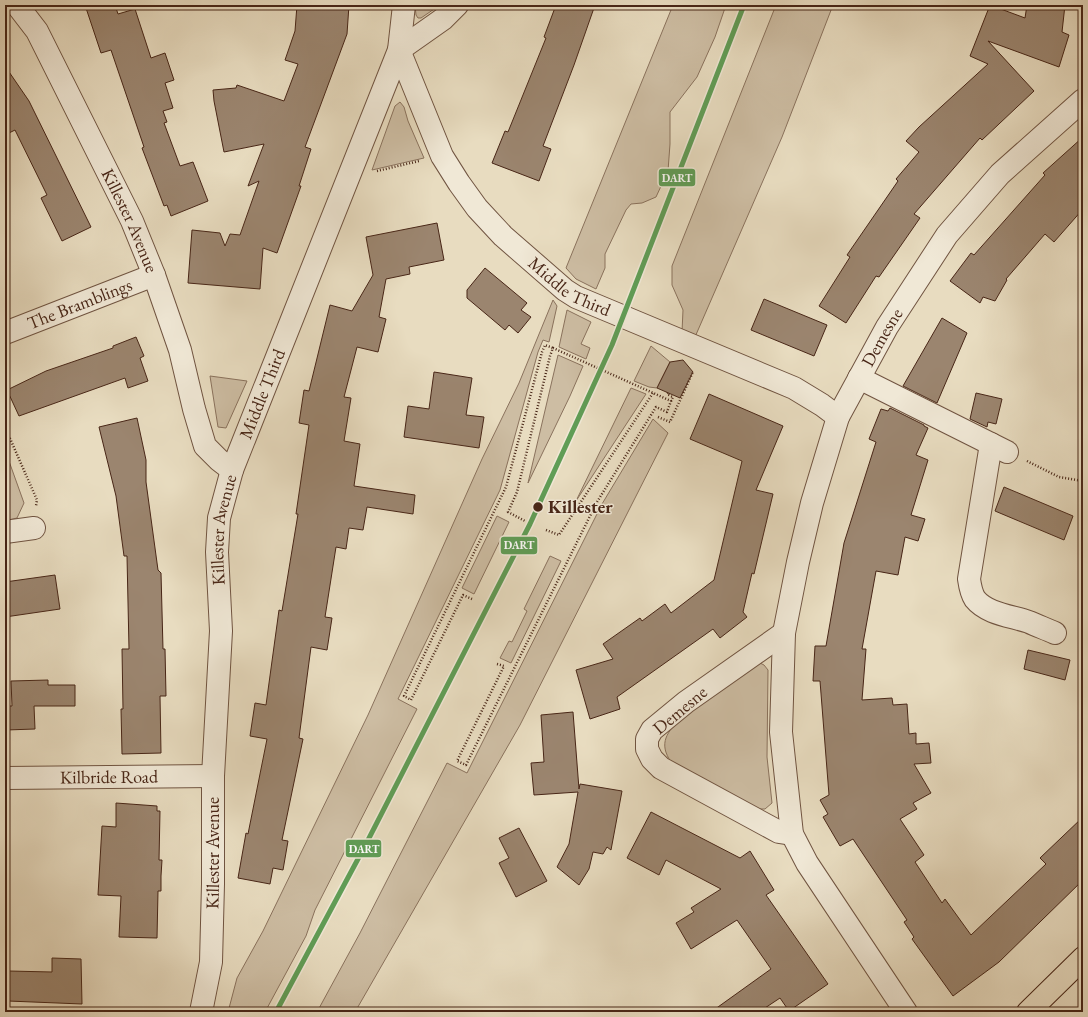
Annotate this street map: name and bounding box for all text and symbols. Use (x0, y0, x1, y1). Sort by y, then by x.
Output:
street label: Killester Avenue (97, 164, 164, 276)
line badge: DART (658, 168, 696, 187)
text: DART (662, 171, 693, 185)
street label: Middle Third (524, 251, 615, 322)
street label: The Bramblings (24, 273, 135, 334)
street label: Demesne (856, 303, 907, 370)
street label: Middle Third (234, 345, 290, 442)
street label: Killester Avenue (205, 472, 241, 586)
place label: Killester (548, 495, 613, 518)
marker: Killester (531, 500, 545, 514)
line badge: DART (500, 536, 538, 555)
text: DART (504, 538, 535, 552)
street label: Demesne (648, 680, 712, 739)
street label: Kilbride Road (60, 765, 159, 788)
street label: Killester Avenue (200, 797, 224, 909)
line badge: DART (345, 839, 382, 858)
text: DART (349, 842, 380, 856)

